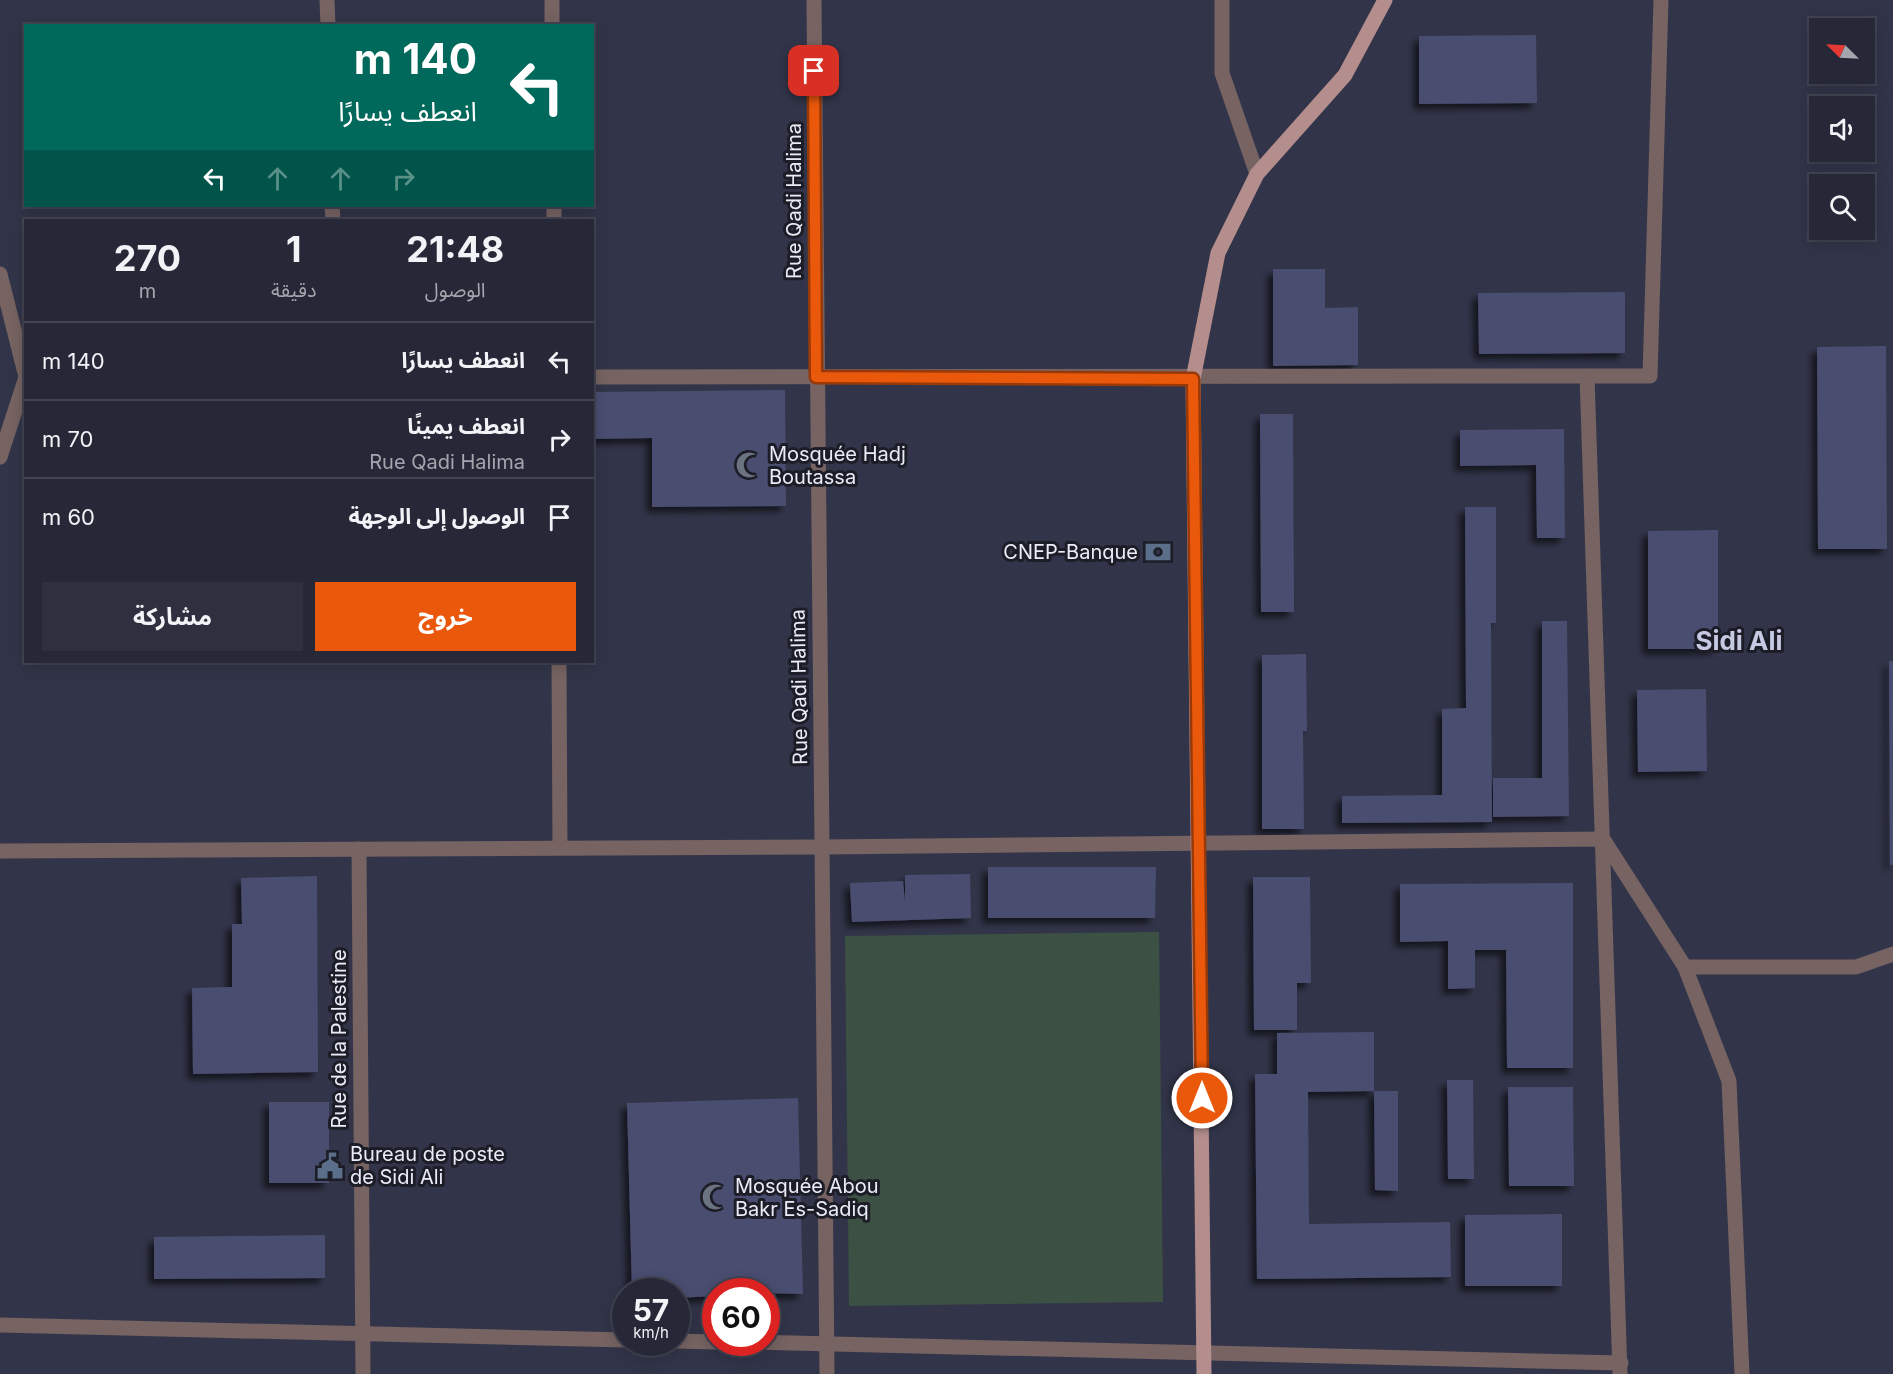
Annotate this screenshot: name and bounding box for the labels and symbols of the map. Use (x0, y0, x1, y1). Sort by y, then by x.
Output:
north arrow (1809, 18, 1875, 84)
pin (788, 45, 839, 96)
street label: Rue Qadi Halima (782, 123, 806, 279)
place label: Mosquée Hadj Boutassa (769, 442, 906, 489)
mosque icon: Mosquée Hadj Boutassa (734, 450, 764, 480)
bank icon: CNEP-Banque (1143, 537, 1173, 567)
place label: CNEP-Banque (1003, 540, 1138, 564)
street label: Rue Qadi Halima (786, 609, 812, 765)
district label: Sidi Ali (1695, 625, 1783, 656)
street label: Rue de la Palestine (327, 949, 351, 1129)
position arrow (1170, 1066, 1234, 1130)
place label: Bureau de poste de Sidi Ali (350, 1142, 505, 1189)
public building icon: Bureau de poste de Sidi Ali (315, 1151, 345, 1181)
place label: Mosquée Abou Bakr Es-Sadiq (735, 1174, 879, 1221)
mosque icon: Mosquée Abou Bakr Es-Sadiq (700, 1182, 730, 1212)
speed limit sign: 60 (702, 1278, 780, 1356)

